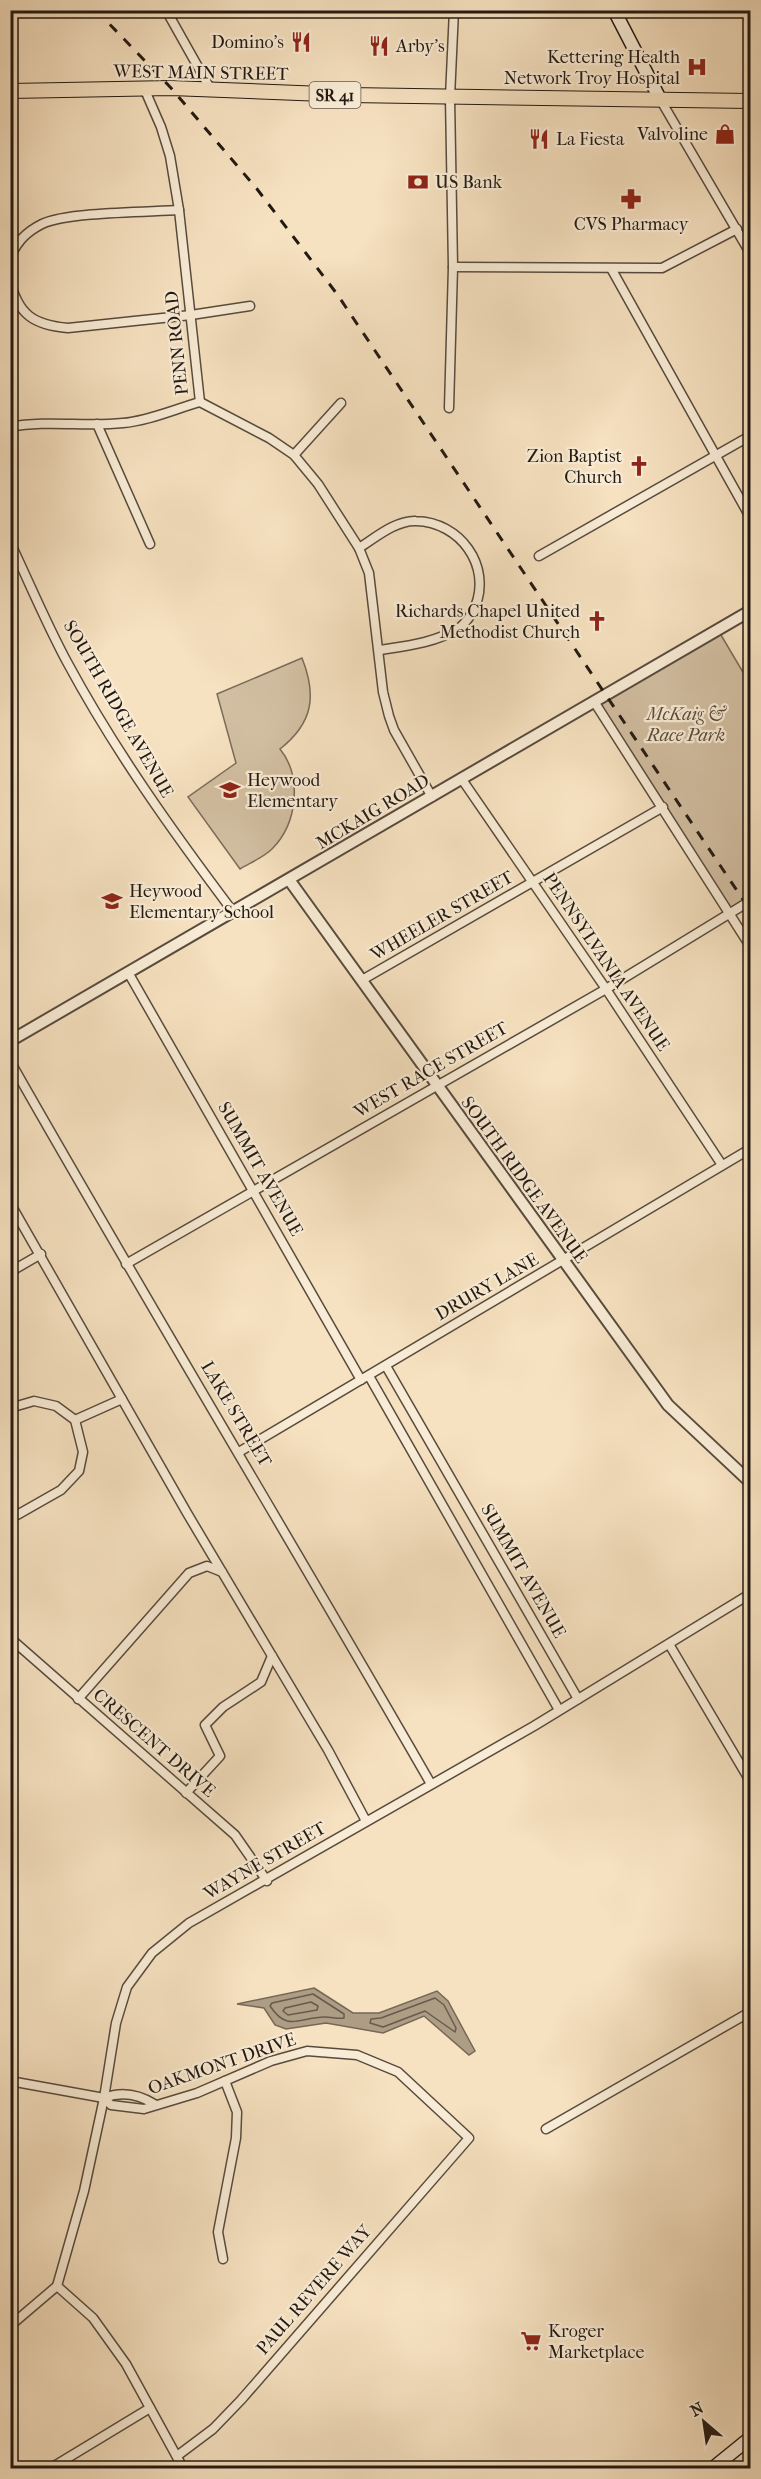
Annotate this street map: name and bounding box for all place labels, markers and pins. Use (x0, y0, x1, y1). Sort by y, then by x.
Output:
restaurant icon: Domino's (289, 30, 313, 54)
place label: Domino's (211, 32, 284, 53)
restaurant icon: Arby's (367, 34, 391, 58)
place label: Arby's (395, 36, 445, 57)
place label: Kettering Health Network Troy Hospital (504, 47, 680, 89)
hospital icon: Kettering Health Network Troy Hospital (685, 55, 709, 79)
shop icon: Valvoline (713, 122, 737, 146)
place label: Valvoline (636, 124, 708, 145)
restaurant icon: La Fiesta (527, 127, 551, 151)
place label: La Fiesta (556, 129, 625, 150)
bank icon: US Bank (406, 170, 430, 194)
place label: US Bank (435, 172, 503, 193)
pharmacy icon: CVS Pharmacy (619, 187, 643, 211)
place label: CVS Pharmacy (574, 214, 690, 235)
place label: Zion Baptist Church (527, 446, 623, 488)
church icon: Zion Baptist Church (627, 454, 651, 478)
place label: Richards Chapel United Methodist Church (395, 601, 580, 643)
church icon: Richards Chapel United Methodist Church (585, 609, 609, 633)
place label: Heywood Elementary (247, 770, 339, 812)
school or university icon: Heywood Elementary (218, 778, 242, 802)
place label: Heywood Elementary School (129, 881, 274, 923)
school or university icon: Heywood Elementary School (100, 889, 124, 913)
place label: Kroger Marketplace (548, 2321, 644, 2363)
supermarket icon: Kroger Marketplace (519, 2329, 543, 2353)

